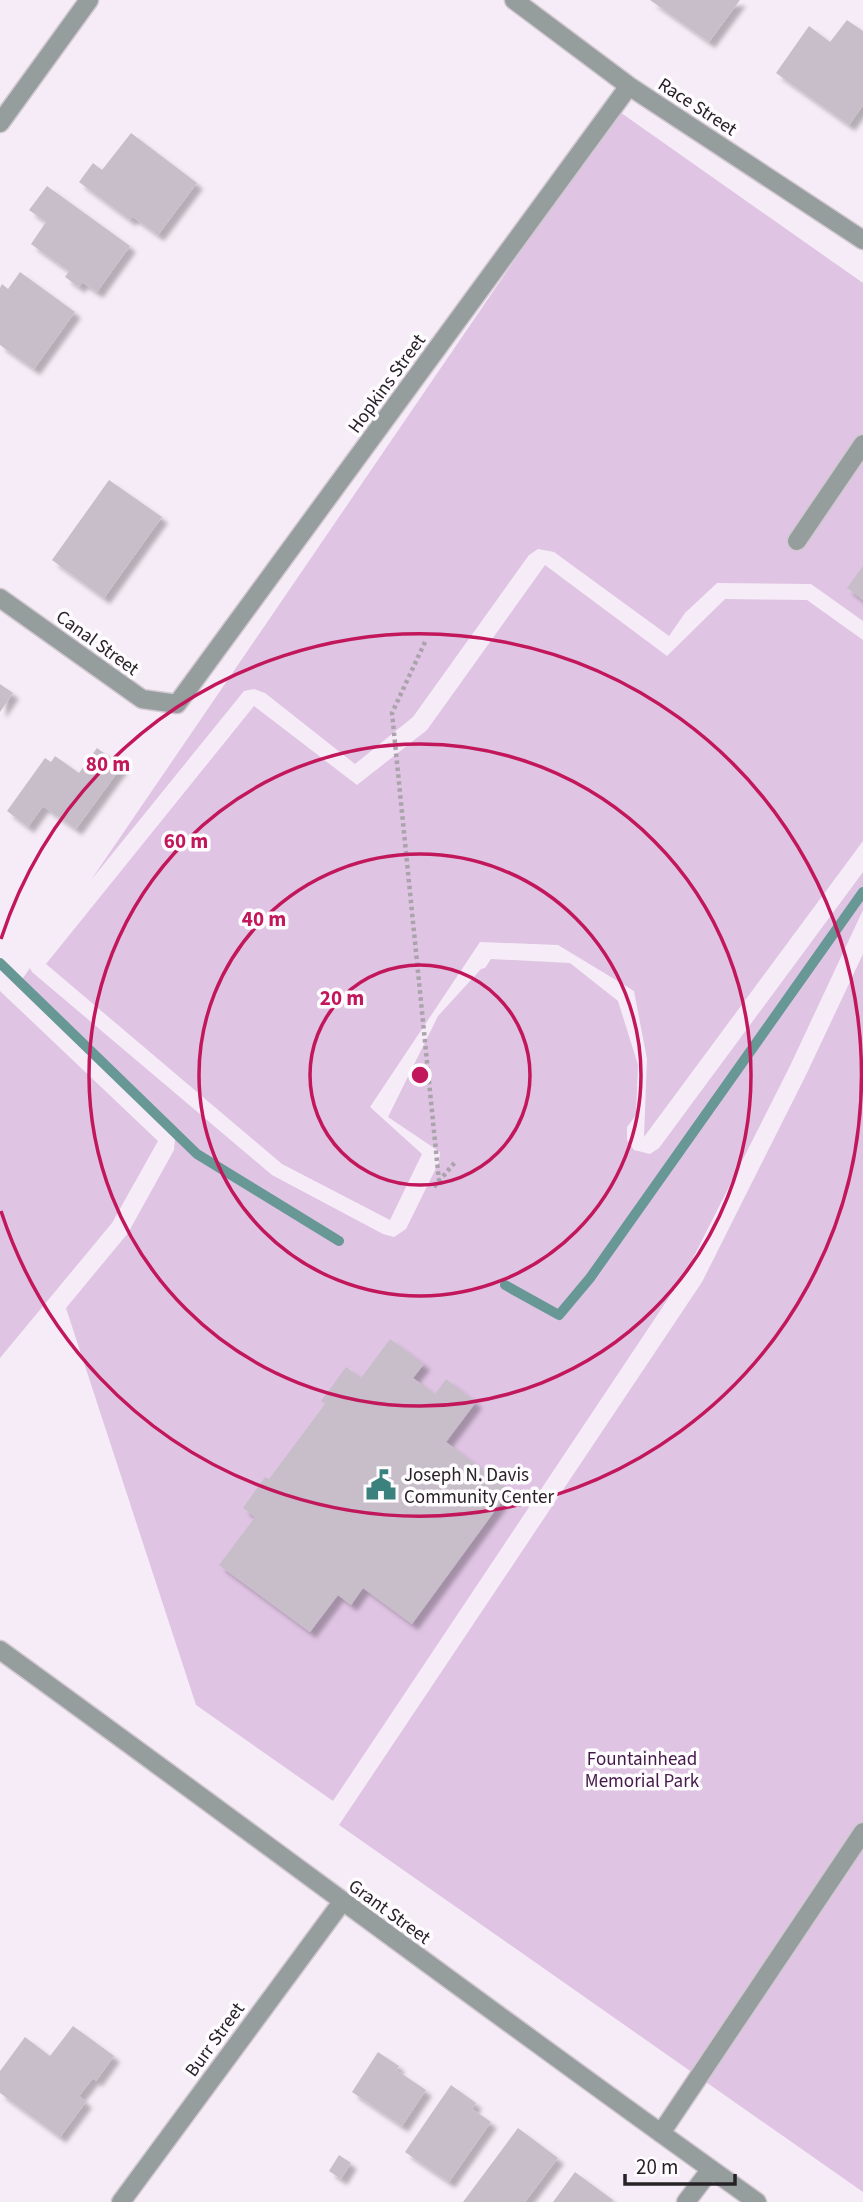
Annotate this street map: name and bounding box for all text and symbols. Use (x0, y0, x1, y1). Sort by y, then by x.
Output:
street label: Race Street (652, 72, 743, 143)
street label: Hopkins Street (342, 328, 433, 439)
street label: Canal Street (50, 604, 145, 683)
text: 80 m (86, 749, 130, 779)
text: 60 m (164, 826, 208, 856)
text: 40 m (242, 904, 286, 934)
text: 20 m (320, 983, 364, 1013)
centre of rings (408, 1063, 432, 1087)
place label: Joseph N. Davis Community Center (404, 1462, 554, 1511)
public building icon: Joseph N. Davis Community Center (364, 1468, 398, 1502)
park label: Fountainhead Memorial Park (585, 1746, 700, 1795)
street label: Grant Street (342, 1873, 436, 1952)
street label: Burr Street (179, 1997, 252, 2083)
scale bar (625, 2142, 735, 2186)
text: 20 m (636, 2152, 678, 2182)

